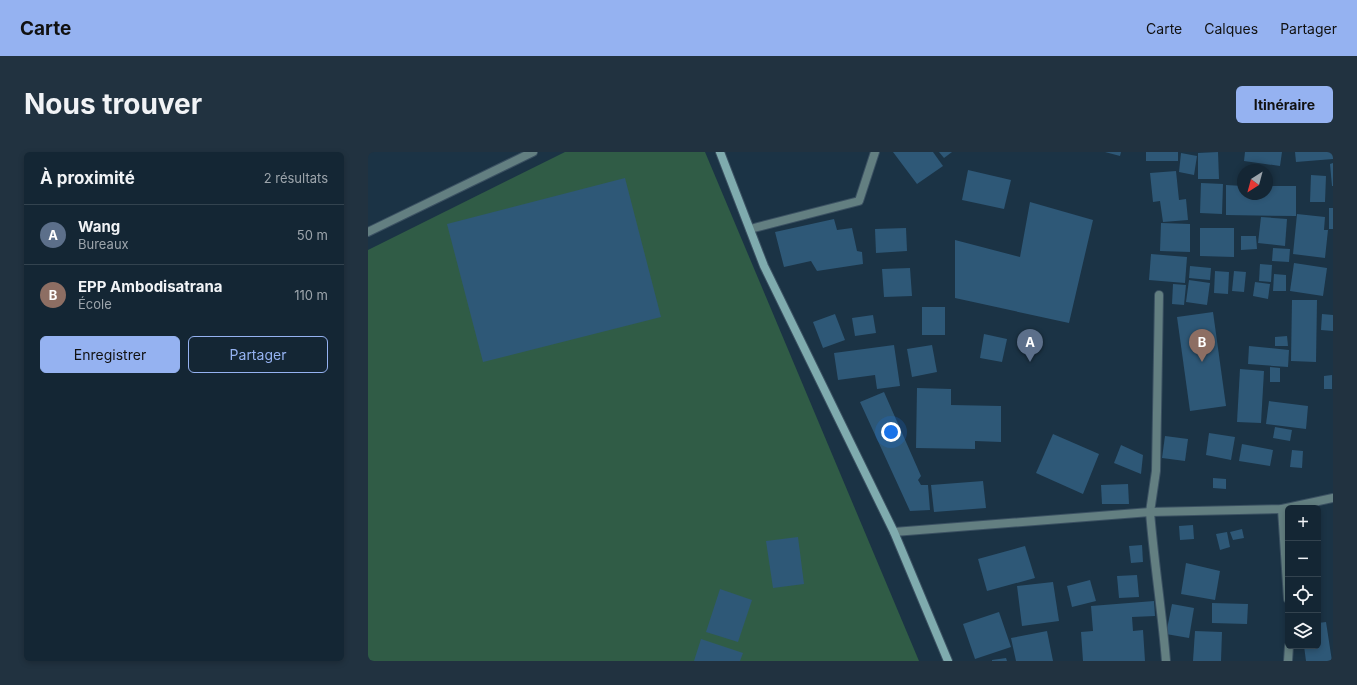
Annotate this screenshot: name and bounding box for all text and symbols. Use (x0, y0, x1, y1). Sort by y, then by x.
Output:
text: Carte (20, 17, 71, 40)
text: Carte (1146, 20, 1182, 37)
text: Calques (1204, 20, 1258, 37)
text: Partager (1280, 20, 1337, 37)
button: Itinéraire (1236, 86, 1333, 123)
text: Nous trouver (24, 87, 202, 121)
north arrow (1237, 164, 1273, 200)
text: À proximité (40, 168, 135, 188)
text: 2 résultats (264, 170, 328, 186)
text: Wang (78, 217, 120, 236)
text: A (48, 227, 58, 243)
text: 50 m (297, 227, 328, 243)
text: Bureaux (78, 236, 129, 252)
text: EPP Ambodisatrana (78, 277, 222, 296)
text: B (49, 287, 57, 303)
text: 110 m (294, 287, 328, 303)
text: École (78, 296, 112, 312)
pin: A (1017, 329, 1043, 362)
pin: B (1189, 329, 1215, 362)
button: Enregistrer (40, 336, 180, 373)
button: Partager (188, 336, 328, 373)
your location (881, 422, 901, 442)
map controls (1285, 505, 1321, 649)
button: + (1285, 505, 1321, 541)
button: − (1285, 541, 1321, 577)
button: locate (1285, 577, 1321, 613)
button: layers (1285, 613, 1321, 649)

